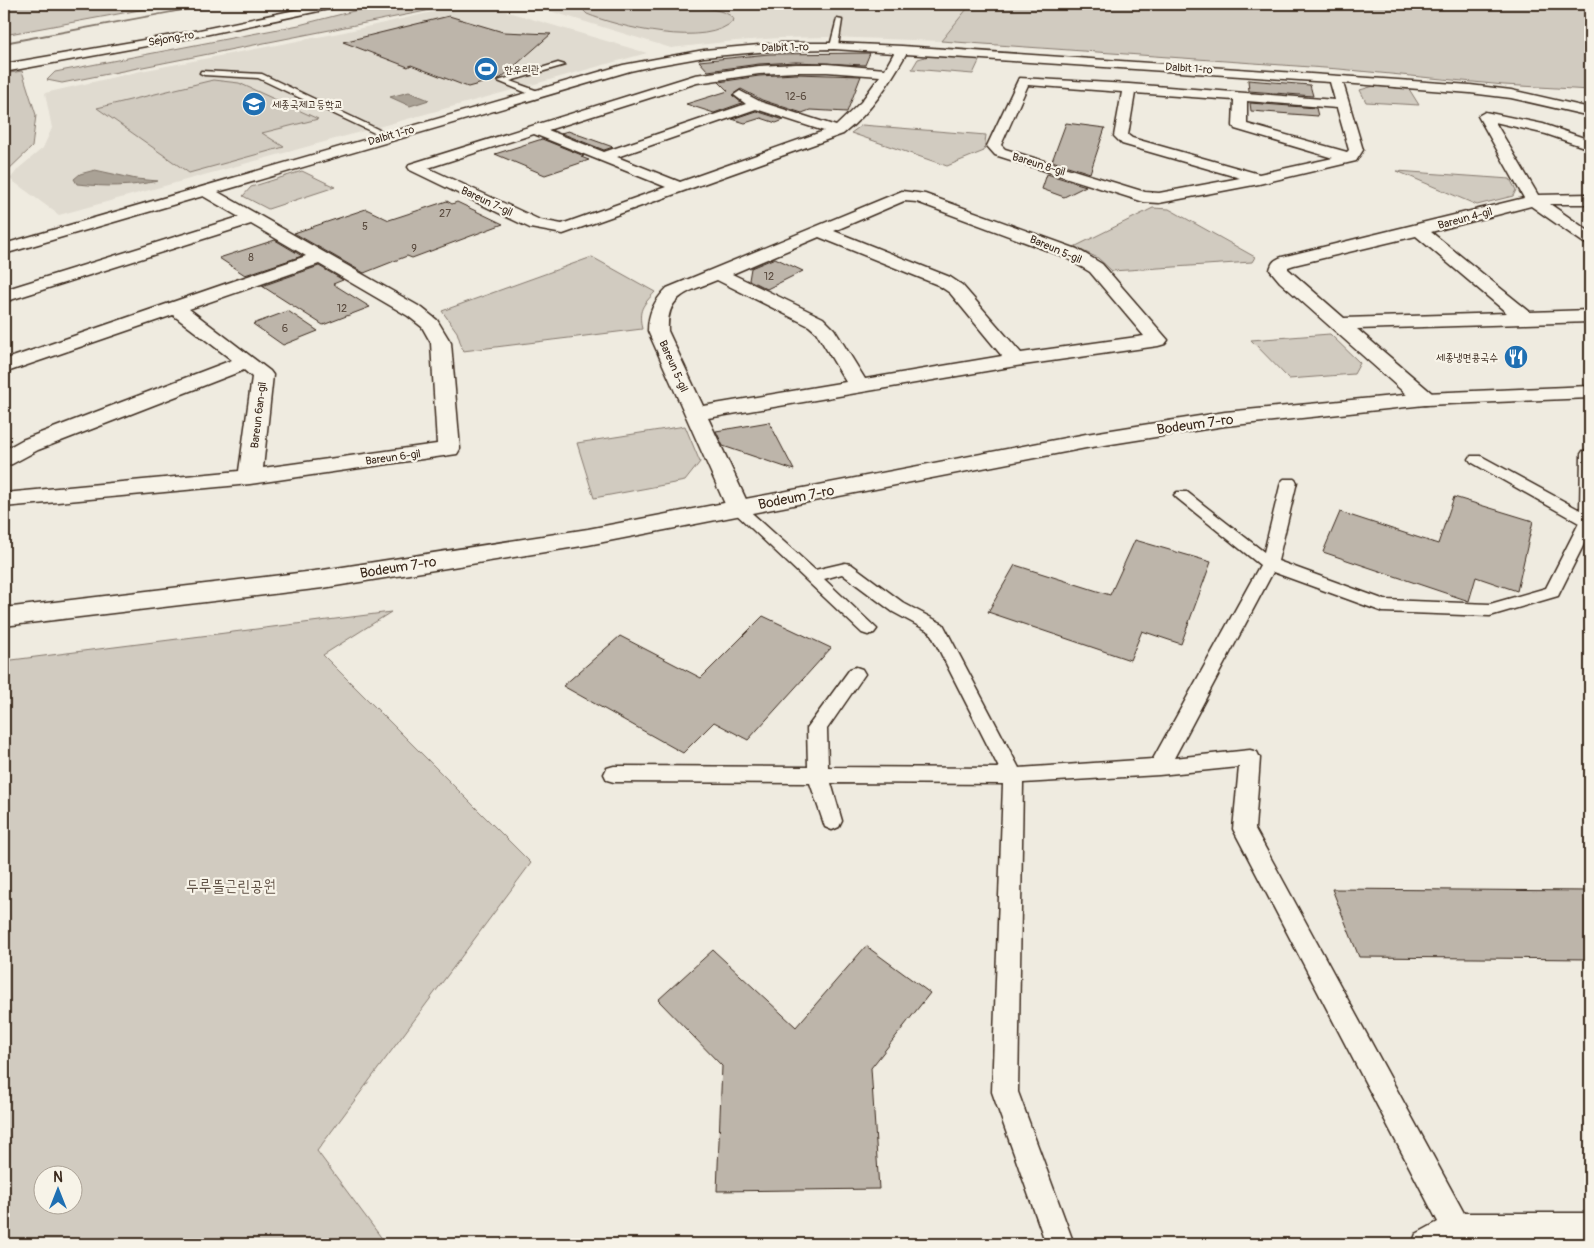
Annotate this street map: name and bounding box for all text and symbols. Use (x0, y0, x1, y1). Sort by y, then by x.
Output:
street label: Sejong-ro (147, 28, 195, 49)
street label: Dalbit 1-ro (761, 40, 809, 55)
sports icon: 한우리관 (473, 56, 499, 82)
street label: Dalbit 1-ro (1165, 60, 1213, 77)
place label: 한우리관 (504, 63, 540, 76)
house number: 12-6 (785, 90, 807, 103)
school or university icon: 세종국제고등학교 (241, 91, 267, 117)
place label: 세종국제고등학교 (272, 98, 343, 111)
street label: Dalbit 1-ro (367, 123, 416, 148)
street label: Bareun 8-gil (1011, 150, 1067, 179)
street label: Bareun 7-gil (459, 184, 515, 219)
street label: Bareun 4-gil (1436, 205, 1494, 232)
house number: 27 (439, 207, 451, 220)
house number: 5 (362, 220, 368, 233)
street label: Bareun 5-gil (1028, 233, 1084, 266)
house number: 9 (411, 242, 417, 255)
house number: 8 (248, 251, 254, 264)
house number: 12 (764, 270, 774, 283)
house number: 12 (337, 302, 347, 315)
house number: 6 (282, 322, 288, 335)
street label: Bareun 5-gil (656, 338, 691, 394)
restaurant icon: 세종냉면콩국수 (1503, 344, 1529, 370)
place label: 세종냉면콩국수 (1436, 351, 1498, 364)
street label: Bareun 6an-gil (248, 381, 269, 449)
street label: Bodeum 7-ro (1156, 411, 1235, 438)
street label: Bareun 6-gil (365, 447, 422, 468)
street label: Bodeum 7-ro (757, 482, 836, 513)
street label: Bodeum 7-ro (359, 553, 438, 582)
park label: 두루뜰근린공원 (186, 876, 276, 896)
north arrow (32, 1166, 82, 1216)
text: N (53, 1169, 63, 1186)

